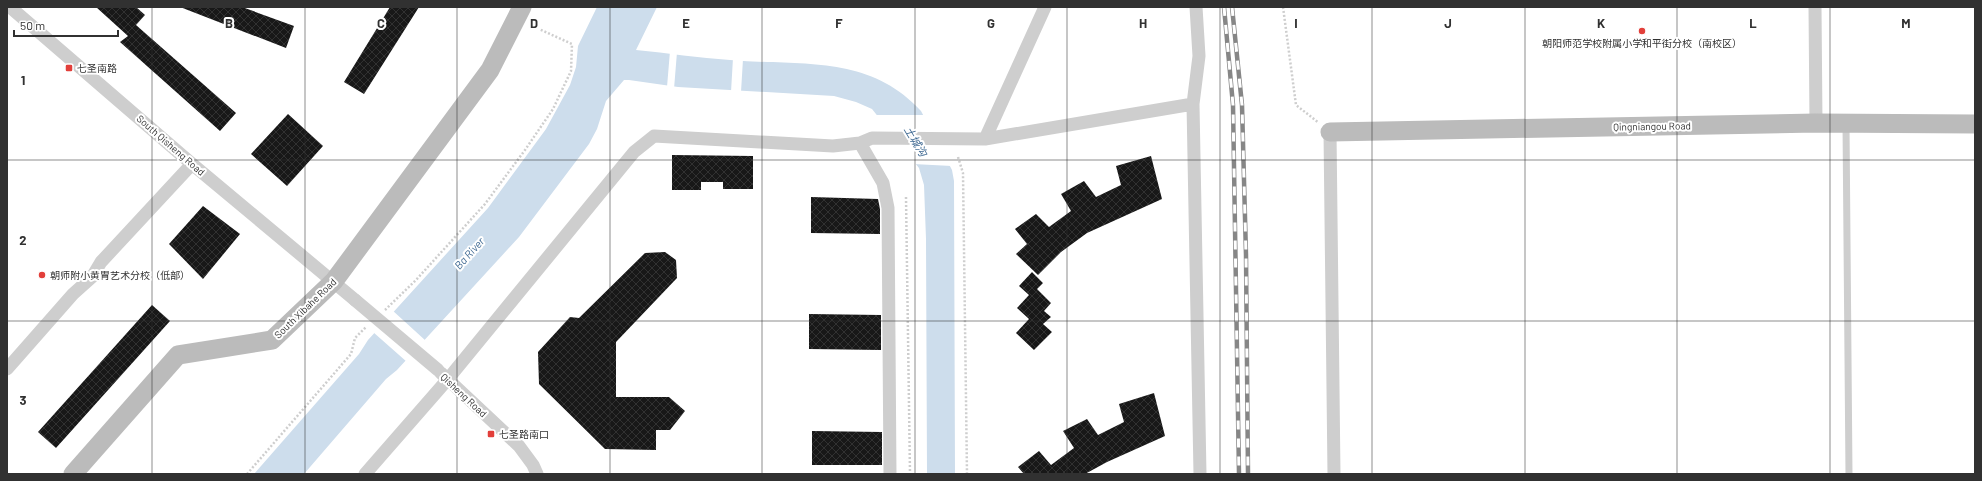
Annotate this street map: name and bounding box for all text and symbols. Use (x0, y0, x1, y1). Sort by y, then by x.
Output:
scale bar (14, 12, 118, 38)
text: B (225, 15, 233, 31)
text: C (377, 15, 385, 31)
text: D (530, 15, 538, 31)
text: E (682, 15, 690, 31)
text: F (835, 15, 843, 31)
text: G (987, 15, 995, 31)
text: H (1139, 15, 1147, 31)
text: I (1294, 15, 1298, 31)
text: J (1444, 15, 1452, 31)
text: K (1597, 15, 1605, 31)
text: L (1749, 15, 1757, 31)
text: M (1901, 15, 1911, 31)
text: 50 m (20, 18, 45, 32)
marker: 朝阳师范学校附属小学和平街分校（南校区） (1637, 26, 1647, 36)
place label: 朝阳师范学校附属小学和平街分校（南校区） (1542, 37, 1742, 49)
place label: 七圣南路 (77, 62, 117, 74)
marker: 七圣南路 (64, 63, 74, 73)
text: 1 (21, 72, 25, 88)
street label: South Qisheng Road (134, 112, 208, 178)
street label: Qingniangou Road (1613, 119, 1691, 133)
water label: 土城沟 (902, 124, 931, 159)
text: 2 (19, 232, 27, 248)
water label: Ba River (451, 234, 487, 272)
place label: 朝师附小黄胄艺术分校（低部） (50, 269, 190, 281)
marker: 朝师附小黄胄艺术分校（低部） (37, 270, 47, 280)
street label: South Xibahe Road (272, 275, 338, 341)
street label: Qisheng Road (438, 371, 490, 419)
text: 3 (19, 392, 27, 408)
place label: 七圣路南口 (499, 428, 549, 440)
marker: 七圣路南口 (486, 429, 496, 439)

